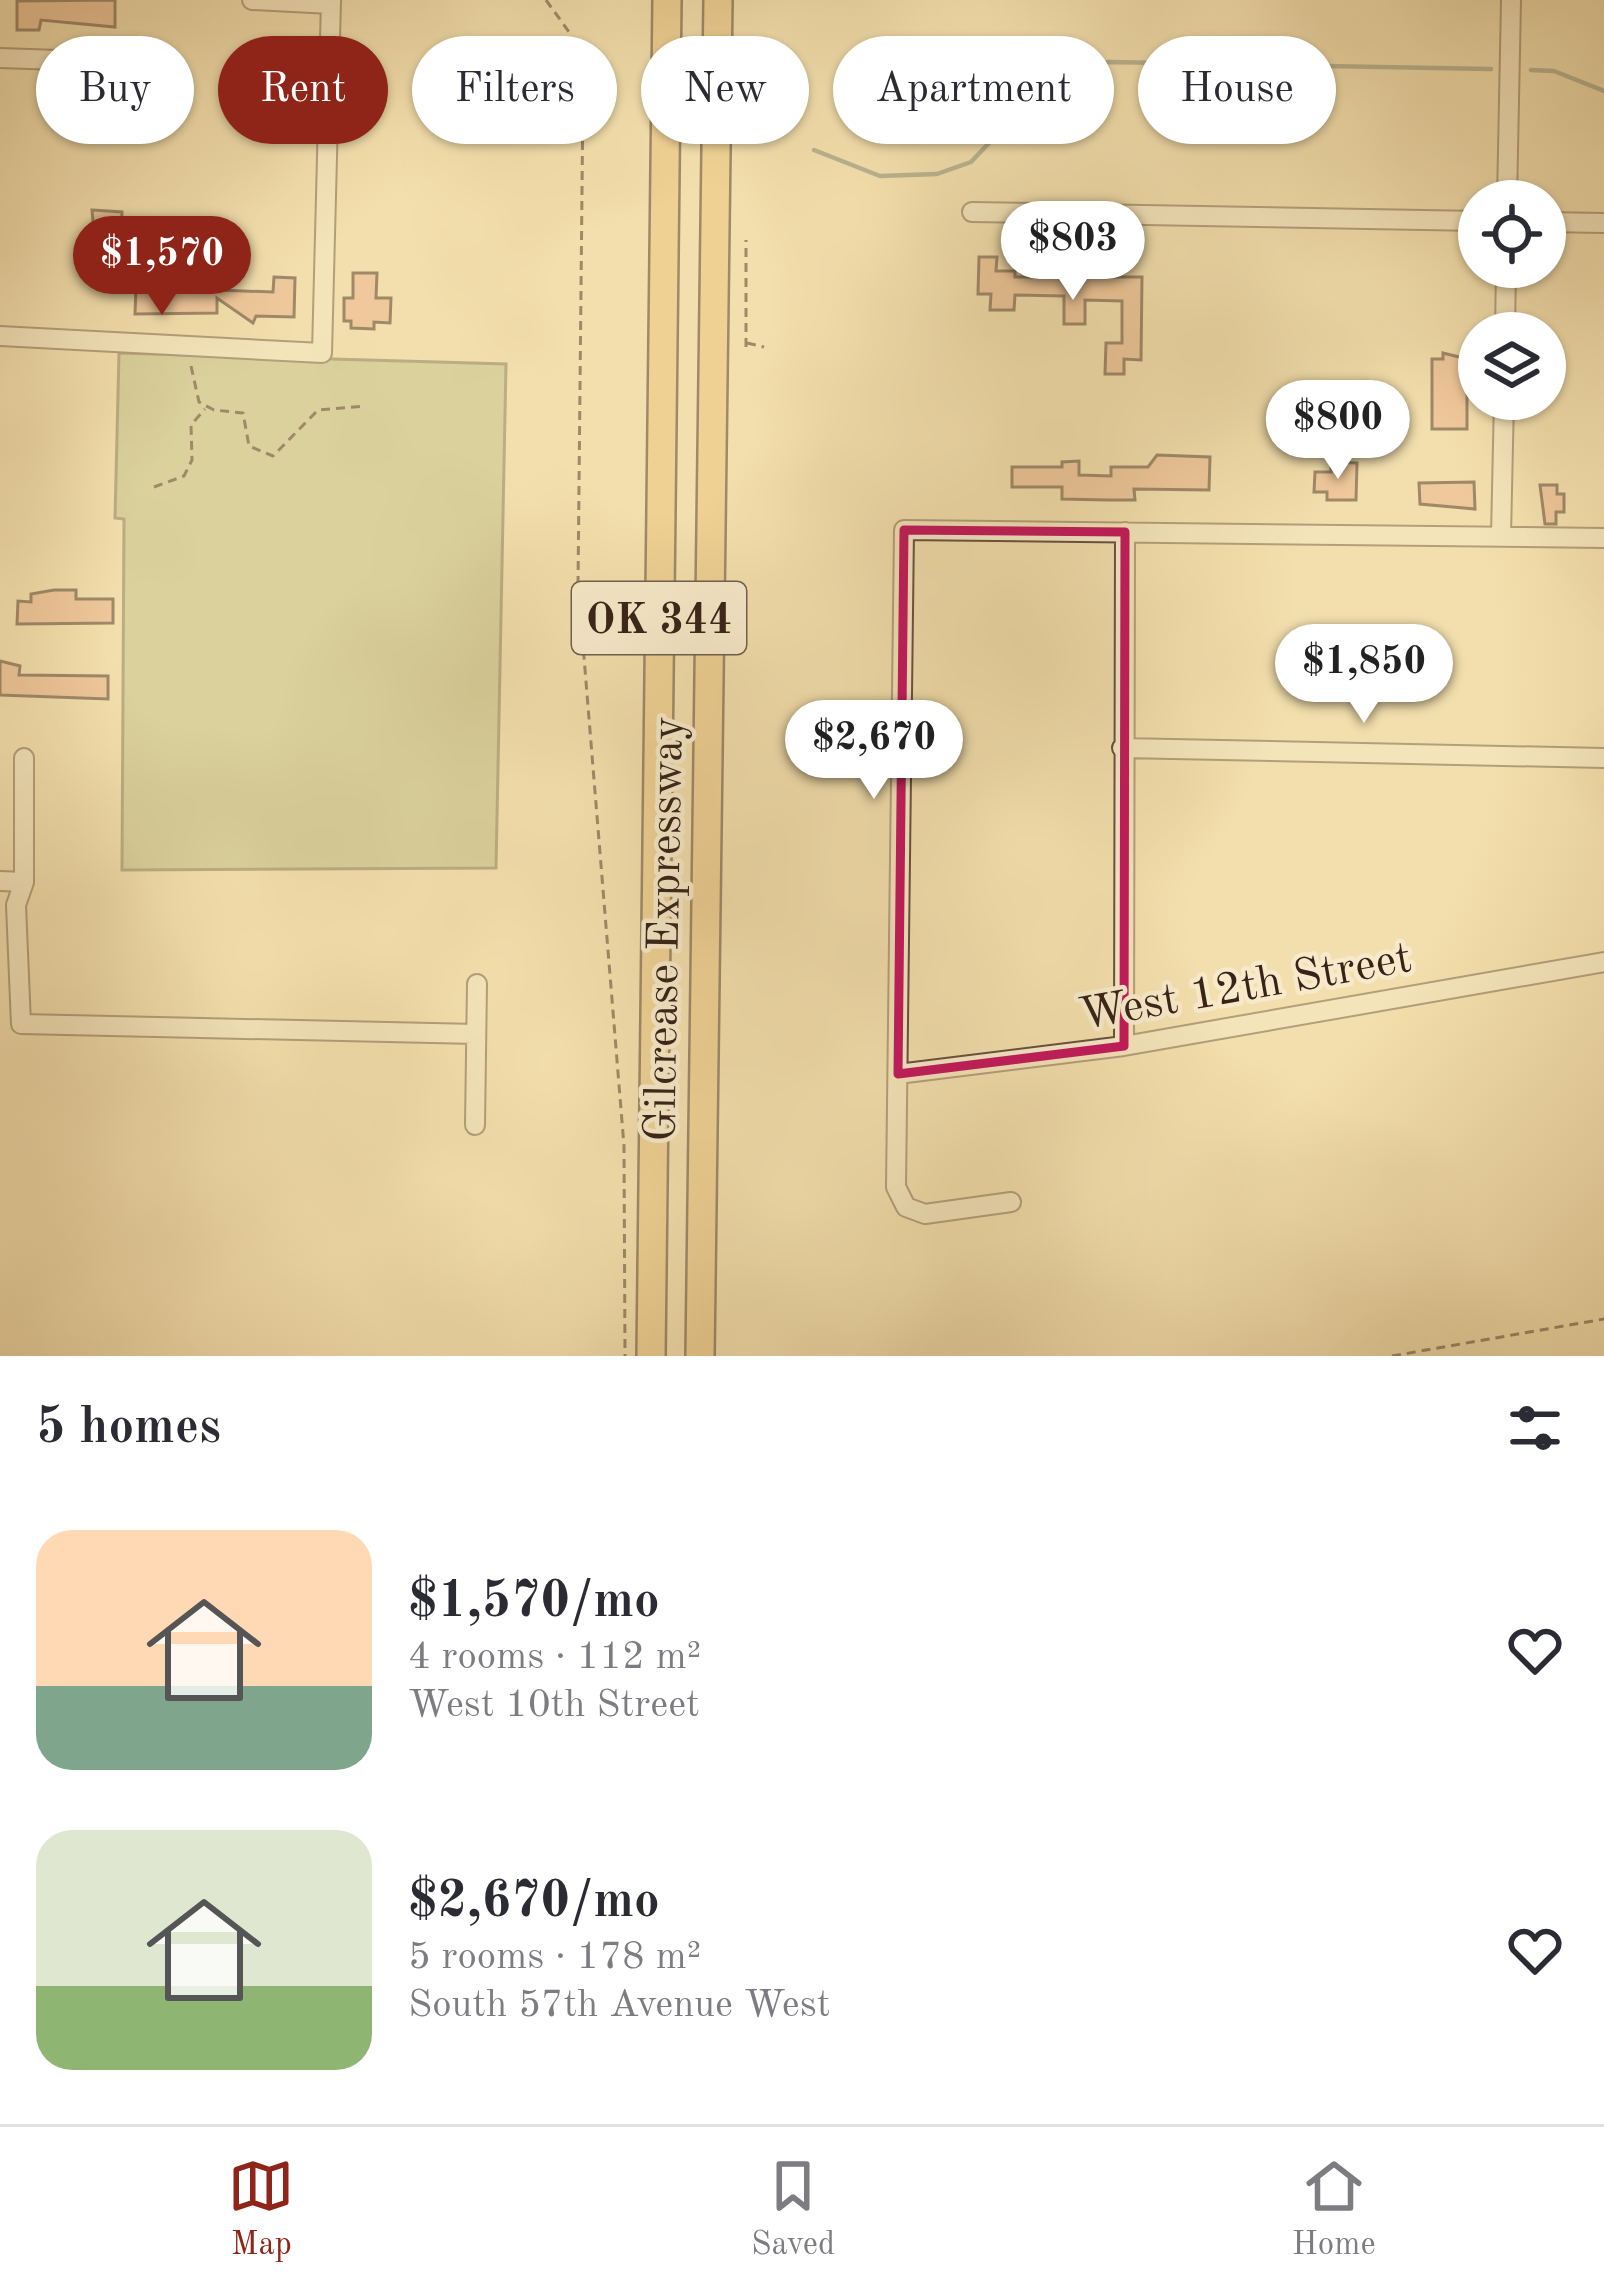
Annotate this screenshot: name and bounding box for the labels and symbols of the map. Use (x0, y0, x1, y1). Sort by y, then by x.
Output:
pin: $803 (1002, 201, 1144, 303)
pin: $1,570 (64, 216, 260, 318)
pin: $800 (1267, 380, 1409, 482)
road number: OK 344 (572, 582, 746, 654)
pin: $1,850 (1266, 624, 1462, 726)
pin: $2,670 (776, 700, 972, 802)
street label: Gilcrease Expressway (640, 716, 693, 1142)
street label: West 12th Street (1076, 937, 1415, 1040)

